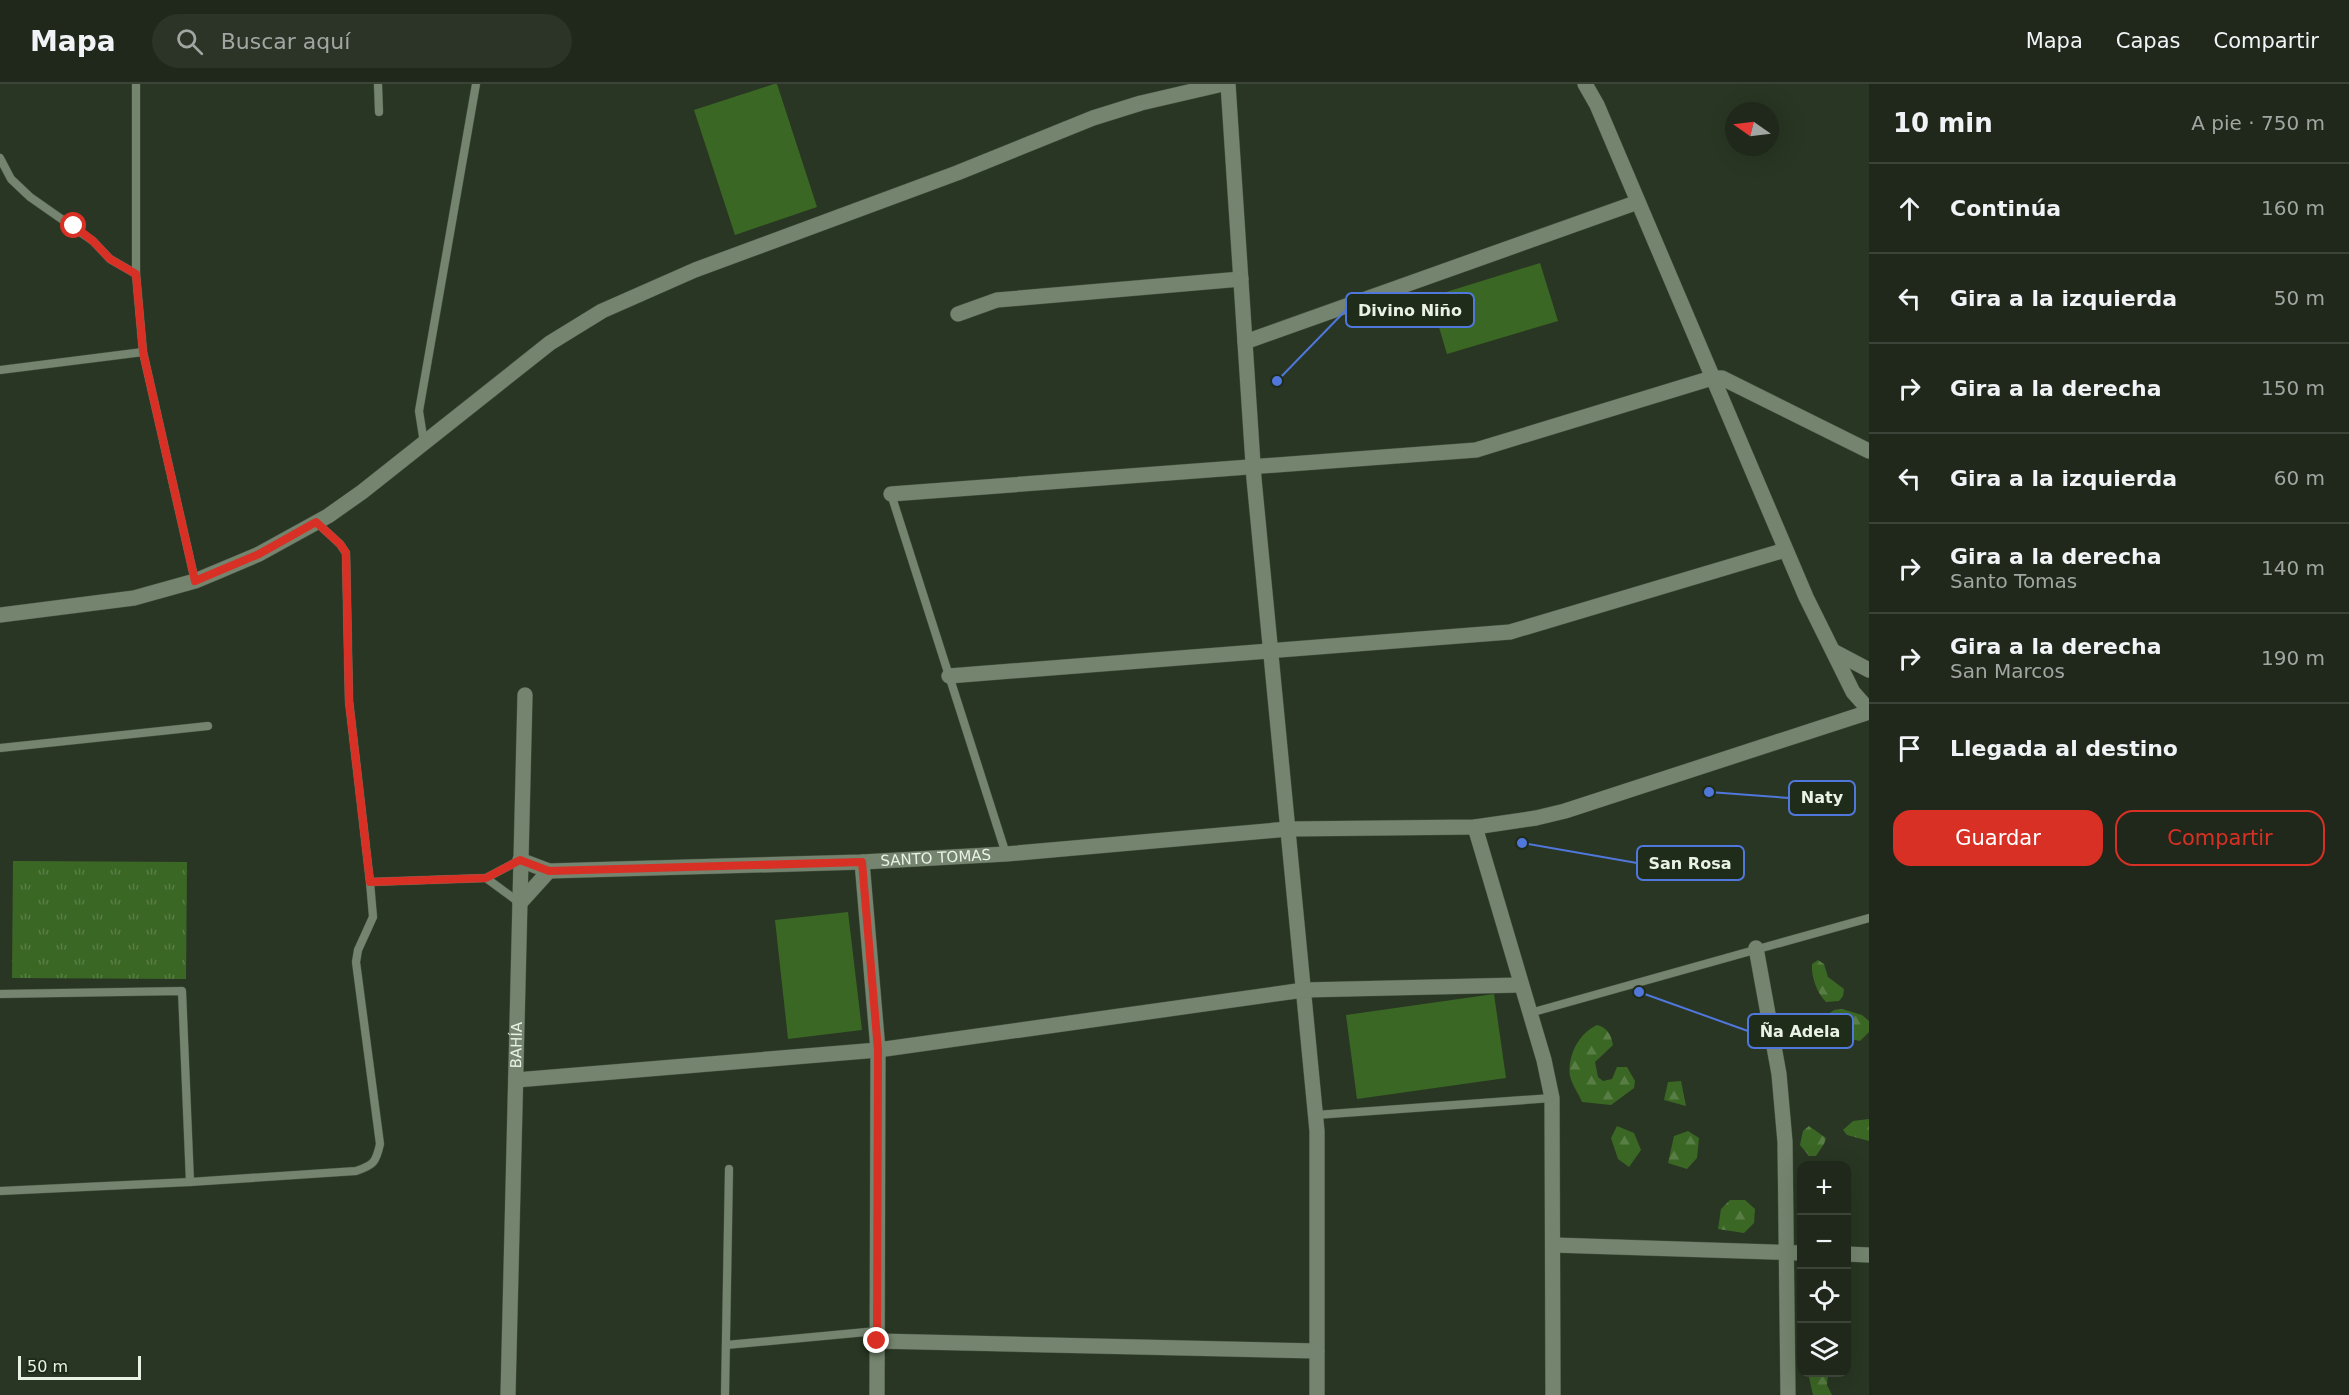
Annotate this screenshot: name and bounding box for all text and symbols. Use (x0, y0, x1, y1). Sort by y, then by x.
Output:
search box (152, 14, 572, 68)
text: Mapa (30, 25, 116, 58)
icon: search (173, 25, 206, 58)
text: Buscar aquí (221, 29, 350, 54)
text: Mapa (2026, 29, 2083, 53)
text: Capas (2116, 29, 2180, 53)
text: Compartir (2213, 29, 2319, 53)
north arrow (1725, 102, 1779, 156)
text: 10 min (1893, 108, 1993, 138)
text: A pie · 750 m (2191, 111, 2325, 135)
icon: ahead (1893, 192, 1926, 225)
text: Continúa (1950, 196, 2061, 221)
text: 160 m (2261, 196, 2325, 220)
route start (60, 212, 86, 238)
icon: left (1893, 282, 1926, 315)
text: Gira a la izquierda (1950, 286, 2177, 311)
text: 50 m (2274, 286, 2325, 310)
callout: Divino Niño (1346, 293, 1474, 327)
text: Divino Niño (1358, 301, 1462, 320)
icon: right (1893, 372, 1926, 405)
text: Gira a la derecha (1950, 376, 2162, 401)
text: 150 m (2261, 376, 2325, 400)
icon: left (1893, 462, 1926, 495)
text: Gira a la izquierda (1950, 466, 2177, 491)
text: 60 m (2274, 466, 2325, 490)
text: Gira a la derecha (1950, 544, 2162, 569)
icon: right (1893, 552, 1926, 585)
text: 140 m (2261, 556, 2325, 580)
text: Santo Tomas (1950, 569, 2077, 593)
text: Gira a la derecha (1950, 634, 2162, 659)
icon: right (1893, 642, 1926, 675)
text: 190 m (2261, 646, 2325, 670)
text: San Marcos (1950, 659, 2065, 683)
icon: arrive (1893, 732, 1926, 765)
text: Llegada al destino (1950, 736, 2178, 761)
callout: Naty (1789, 781, 1855, 815)
text: Naty (1801, 788, 1844, 807)
button: Guardar (1893, 810, 2103, 866)
button: Compartir (2115, 810, 2325, 866)
street label: SANTO TOMAS (880, 846, 992, 870)
callout: San Rosa (1637, 846, 1744, 880)
text: San Rosa (1649, 854, 1731, 873)
callout: Ña Adela (1748, 1014, 1853, 1048)
street label: BAHÍA (507, 1021, 526, 1069)
text: Ña Adela (1760, 1022, 1840, 1041)
map controls (1797, 1161, 1851, 1377)
button: + (1797, 1161, 1851, 1215)
button: − (1797, 1215, 1851, 1269)
button: locate (1797, 1269, 1851, 1323)
button: layers (1797, 1323, 1851, 1377)
route end (863, 1327, 889, 1353)
scale bar (18, 1353, 141, 1380)
text: 50 m (27, 1357, 68, 1376)

